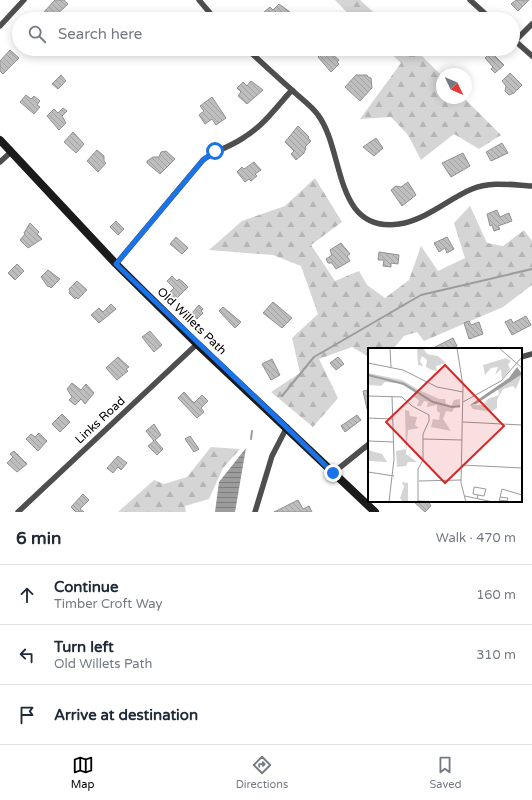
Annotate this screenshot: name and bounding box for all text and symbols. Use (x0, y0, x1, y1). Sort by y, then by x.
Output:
search box (12, 12, 520, 56)
icon: search (26, 23, 48, 45)
text: Search here (58, 25, 142, 43)
north arrow (436, 68, 472, 104)
route start (206, 142, 224, 160)
street label: Old Willets Path (154, 284, 230, 358)
inset map (368, 348, 522, 502)
street label: Links Road (72, 393, 128, 447)
route end (324, 464, 342, 482)
text: 6 min (16, 528, 61, 549)
text: Walk · 470 m (436, 530, 516, 546)
text: Continue (54, 578, 118, 596)
icon: ahead (16, 584, 38, 606)
text: 160 m (476, 587, 516, 603)
text: Timber Croft Way (54, 596, 162, 612)
text: Turn left (54, 638, 114, 656)
icon: left (16, 644, 38, 666)
text: 310 m (476, 647, 516, 663)
text: Old Willets Path (54, 656, 152, 672)
icon: arrive (16, 704, 38, 726)
text: Arrive at destination (54, 706, 198, 724)
tab: Map (71, 754, 94, 791)
tab: Directions (236, 754, 288, 791)
tab: Saved (430, 754, 461, 791)

